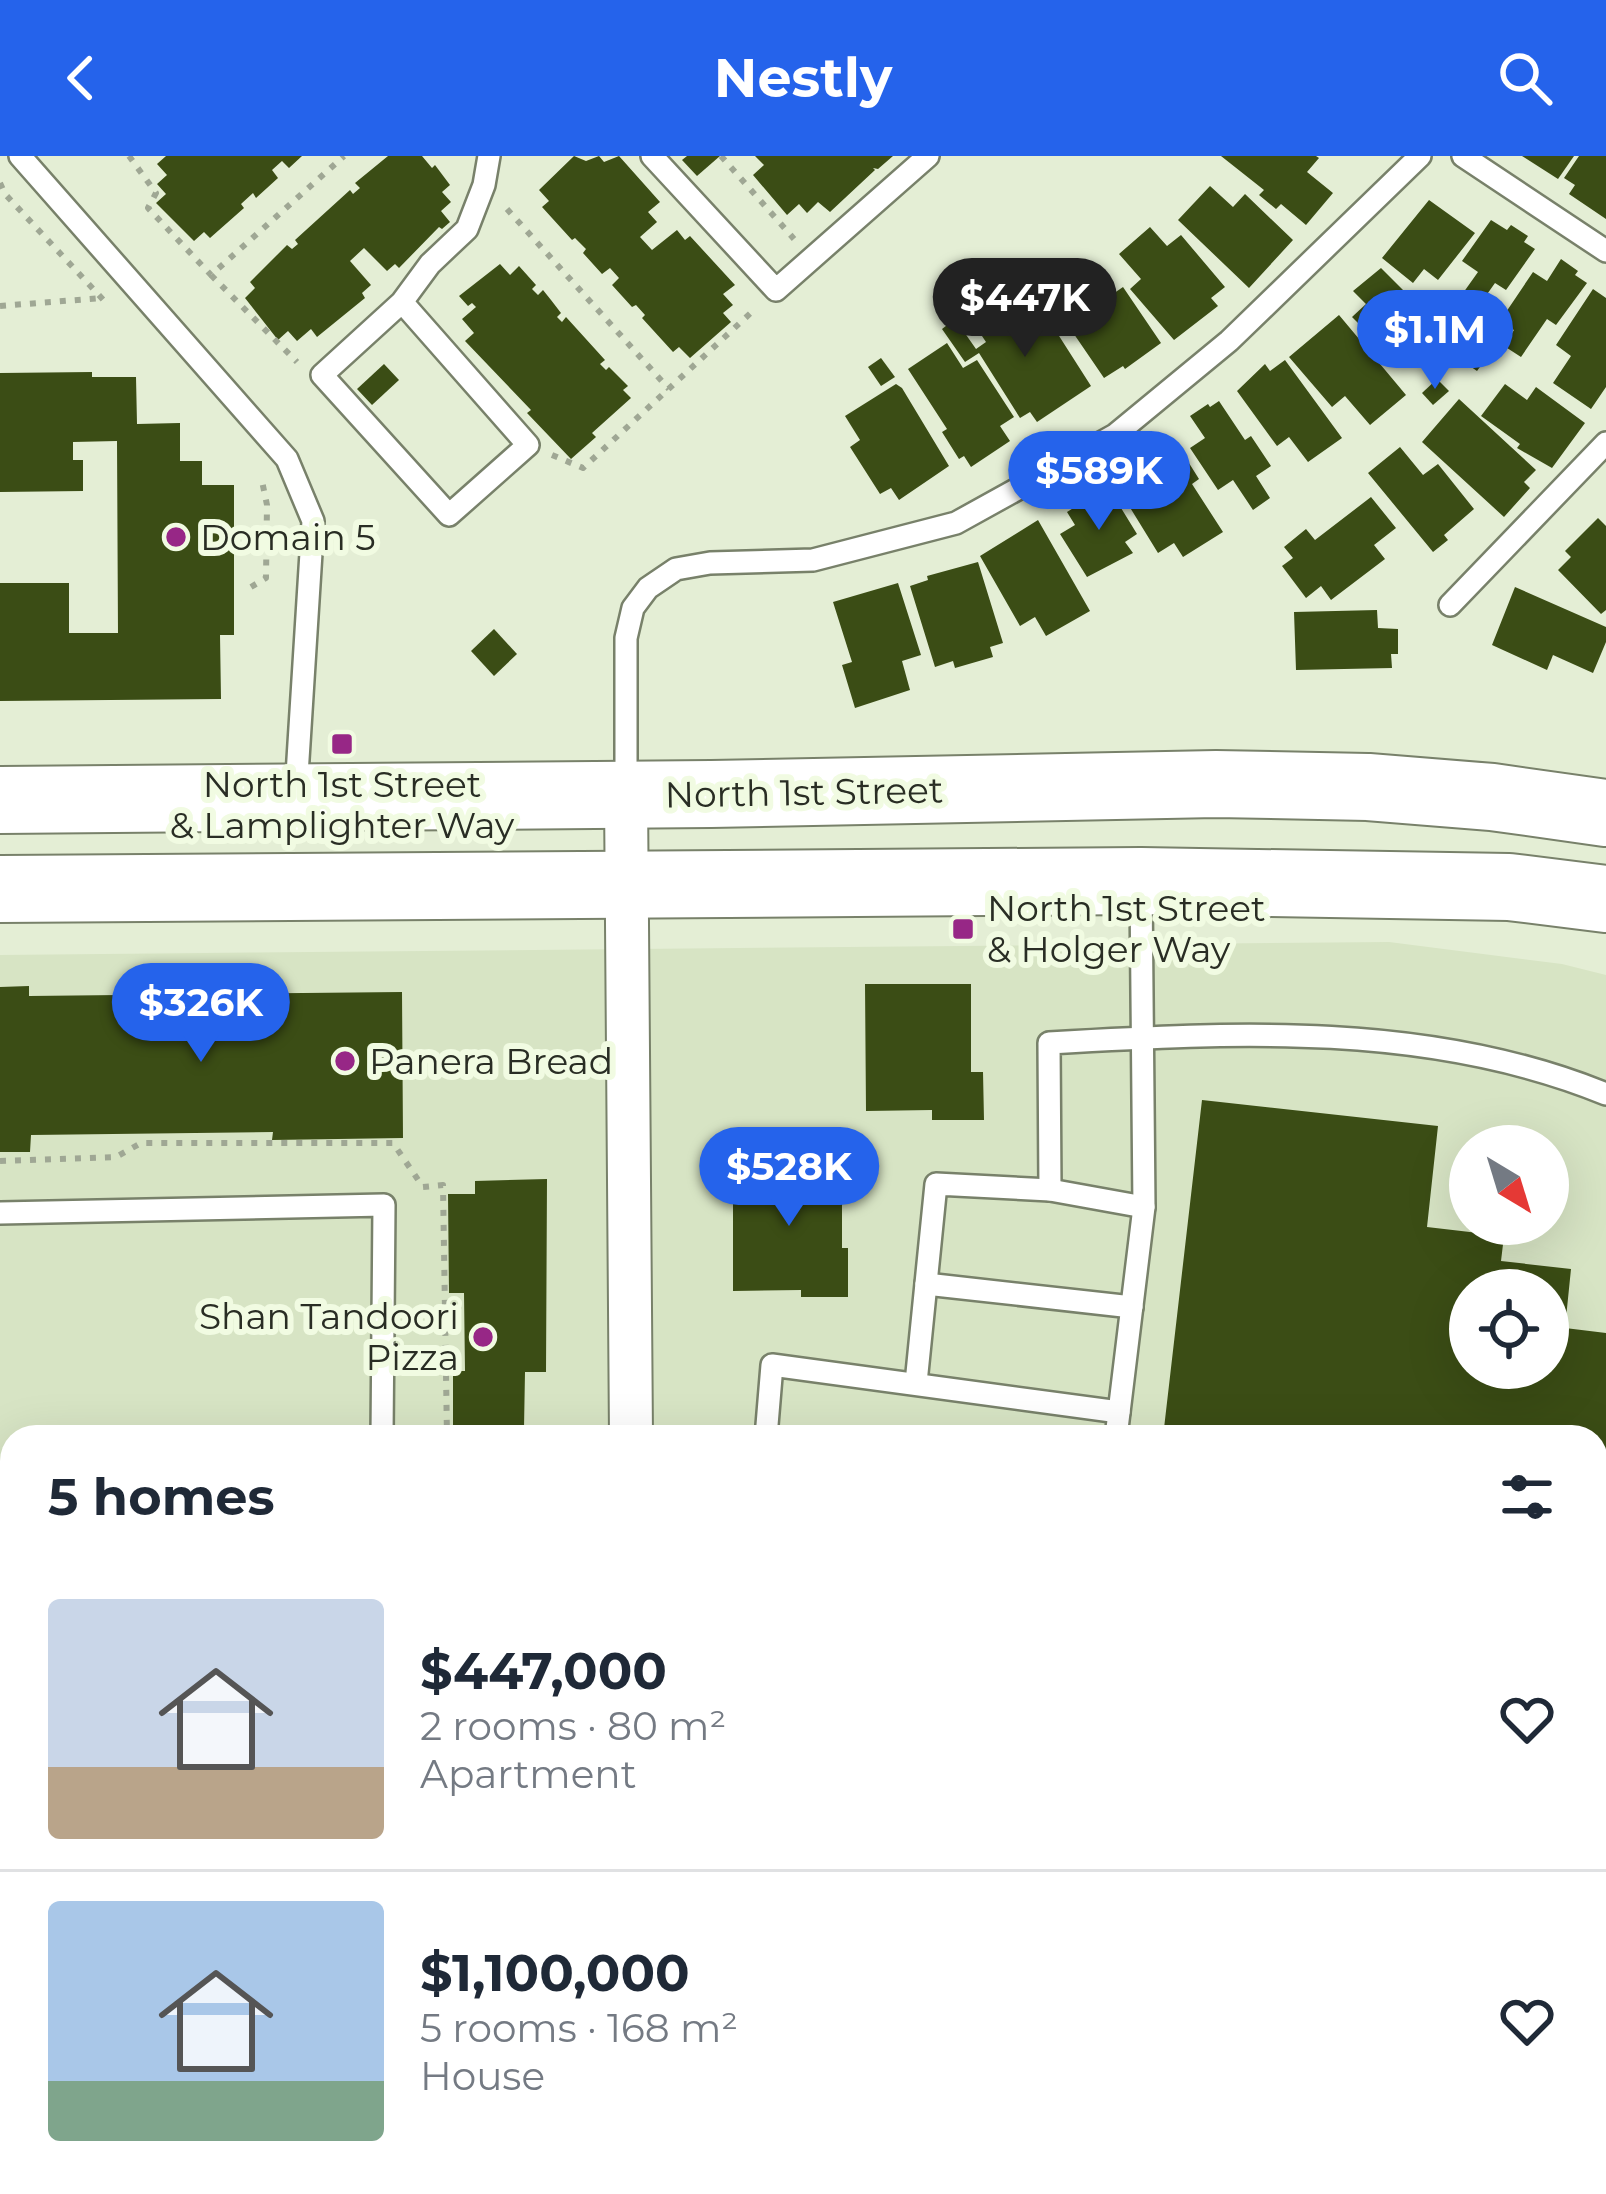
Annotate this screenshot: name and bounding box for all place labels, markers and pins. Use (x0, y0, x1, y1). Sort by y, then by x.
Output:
pin: $447K (941, 258, 1109, 360)
pin: $1.1M (1351, 290, 1519, 392)
pin: $589K (1015, 431, 1183, 533)
place label: Domain 5 (200, 515, 376, 559)
marker: Domain 5 (163, 524, 189, 550)
marker: North 1st Street & Lamplighter Way (329, 731, 355, 757)
place label: North 1st Street & Lamplighter Way (170, 762, 515, 847)
place label: North 1st Street & Holger Way (987, 886, 1266, 971)
marker: North 1st Street & Holger Way (950, 916, 976, 942)
pin: $326K (117, 963, 285, 1065)
place label: Panera Bread (369, 1039, 613, 1083)
marker: Panera Bread (332, 1048, 358, 1074)
pin: $528K (705, 1127, 873, 1229)
place label: Shan Tandoori Pizza (199, 1294, 459, 1379)
marker: Shan Tandoori Pizza (470, 1324, 496, 1350)

